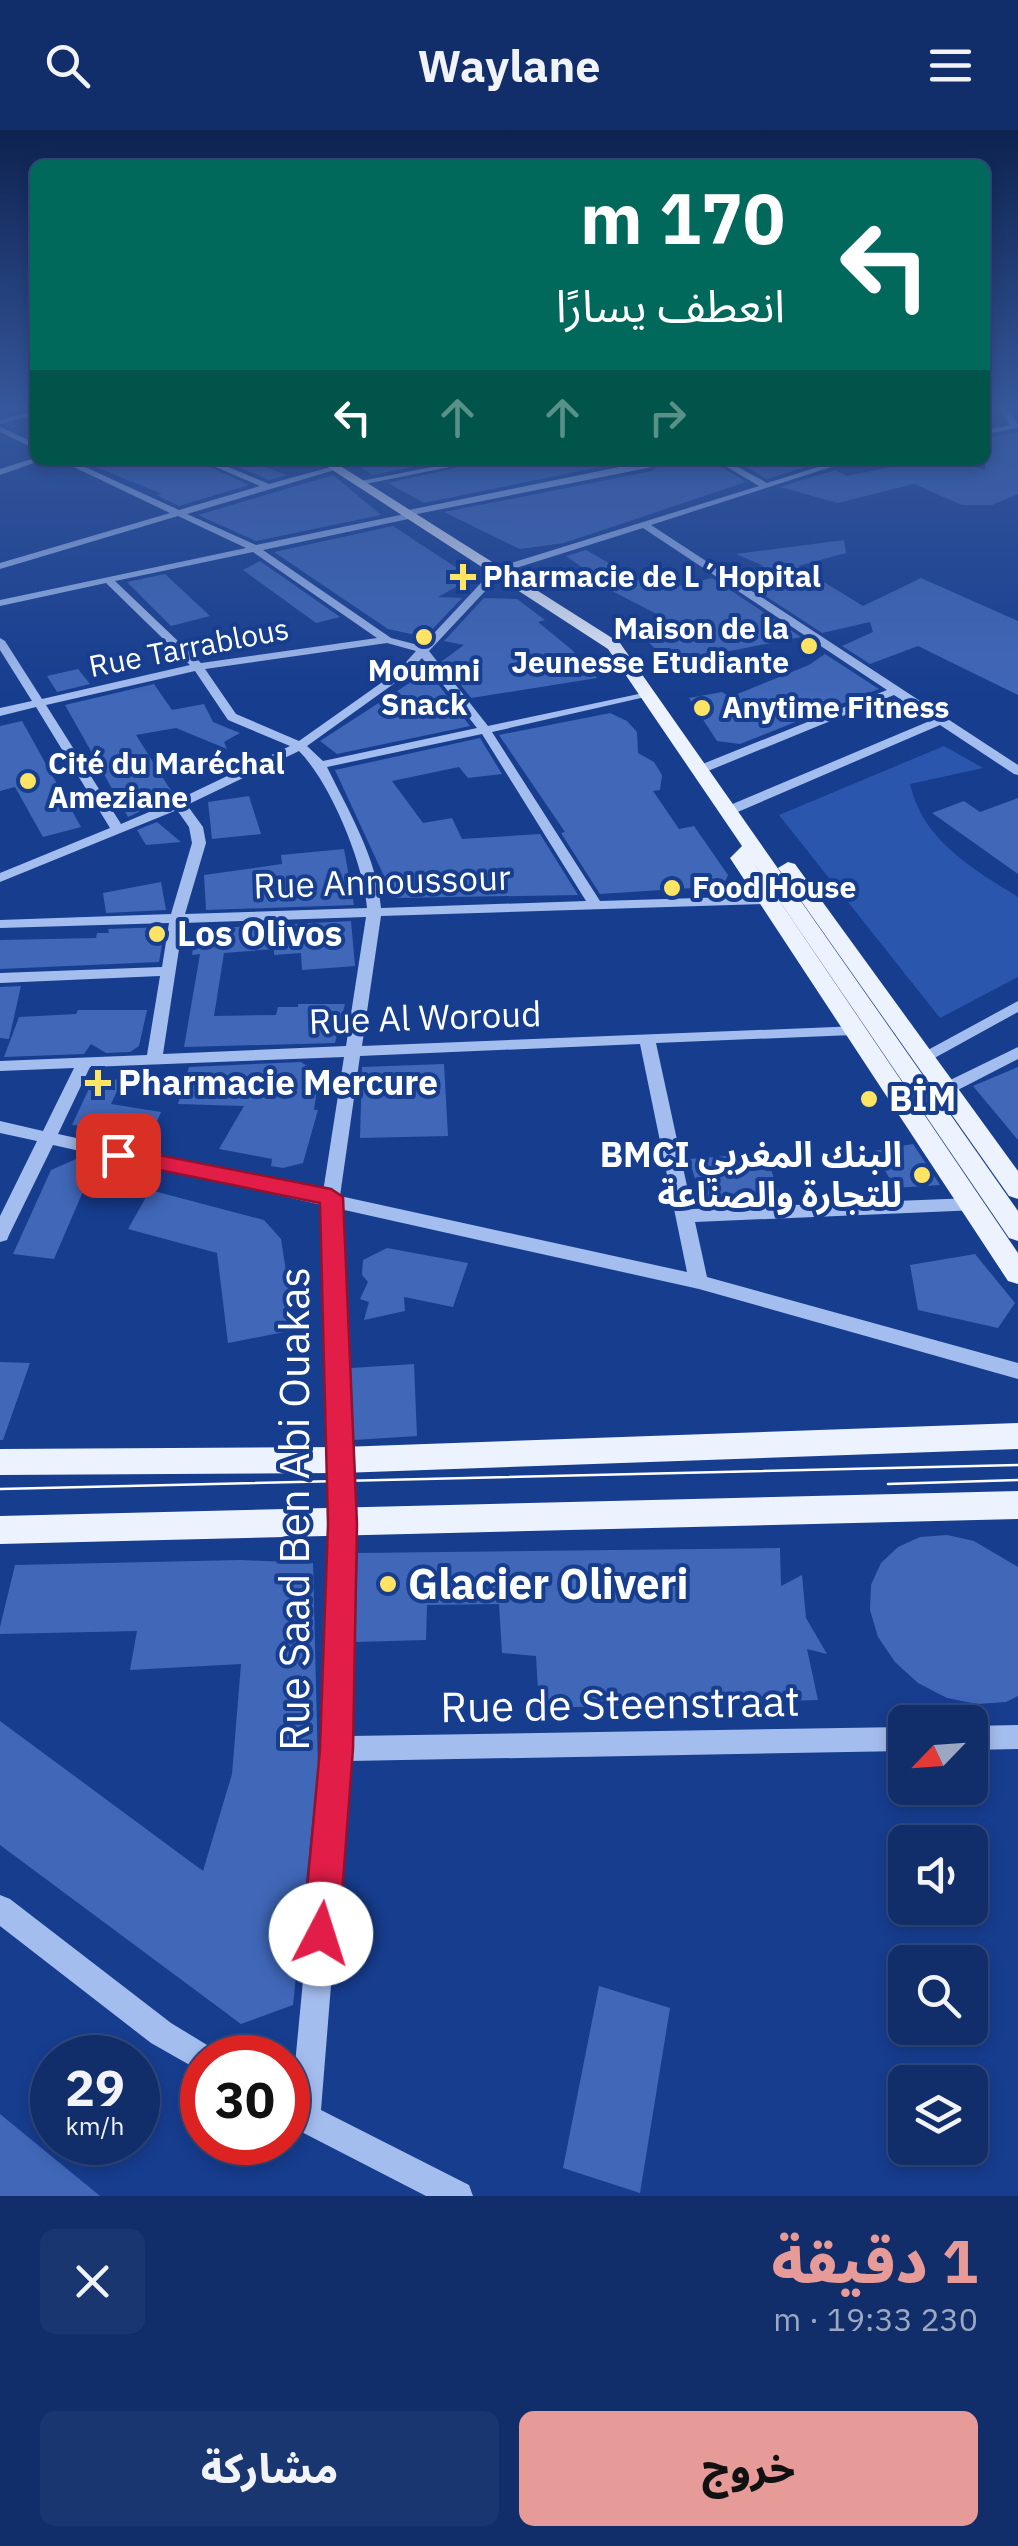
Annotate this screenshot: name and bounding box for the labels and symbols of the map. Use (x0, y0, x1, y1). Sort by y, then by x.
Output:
place label: Pharmacie de L´Hopital (483, 556, 821, 595)
marker: Pharmacie de L´Hopital (452, 566, 474, 588)
street label: Rue Tarrablous (85, 608, 292, 685)
place label: Maison de la Jeunesse Etudiante (511, 608, 789, 681)
marker: Moumni Snack (413, 626, 435, 648)
marker: Maison de la Jeunesse Etudiante (798, 635, 820, 657)
place label: Moumni Snack (368, 650, 480, 723)
place label: Anytime Fitness (722, 687, 949, 726)
marker: Anytime Fitness (691, 697, 713, 719)
place label: Cité du Maréchal Ameziane (48, 743, 285, 816)
marker: Cité du Maréchal Ameziane (17, 770, 39, 792)
street label: Rue Annoussour (252, 854, 512, 908)
place label: Food House (692, 867, 856, 906)
marker: Food House (661, 877, 683, 899)
place label: Los Olivos (177, 910, 342, 956)
marker: Los Olivos (146, 923, 168, 945)
street label: Rue Al Woroud (308, 990, 542, 1044)
place label: Pharmacie Mercure (118, 1059, 438, 1105)
marker: Pharmacie Mercure (87, 1072, 109, 1094)
place label: BİM (889, 1075, 956, 1121)
marker: BİM (858, 1088, 880, 1110)
pin (76, 1113, 161, 1198)
place label: BMCI البنك المغربي للتجارة والصناعة (600, 1131, 902, 1217)
marker: BMCI البنك المغربي للتجارة والصناعة (911, 1164, 933, 1186)
street label: Rue Saad Ben Abi Ouakas (266, 1267, 321, 1751)
place label: Glacier Oliveri (408, 1556, 689, 1611)
marker: Glacier Oliveri (377, 1573, 399, 1595)
street label: Rue de Steenstraat (440, 1673, 800, 1734)
north arrow (888, 1705, 988, 1805)
position arrow (269, 1882, 373, 1986)
speed limit sign: 30 (180, 2035, 310, 2165)

